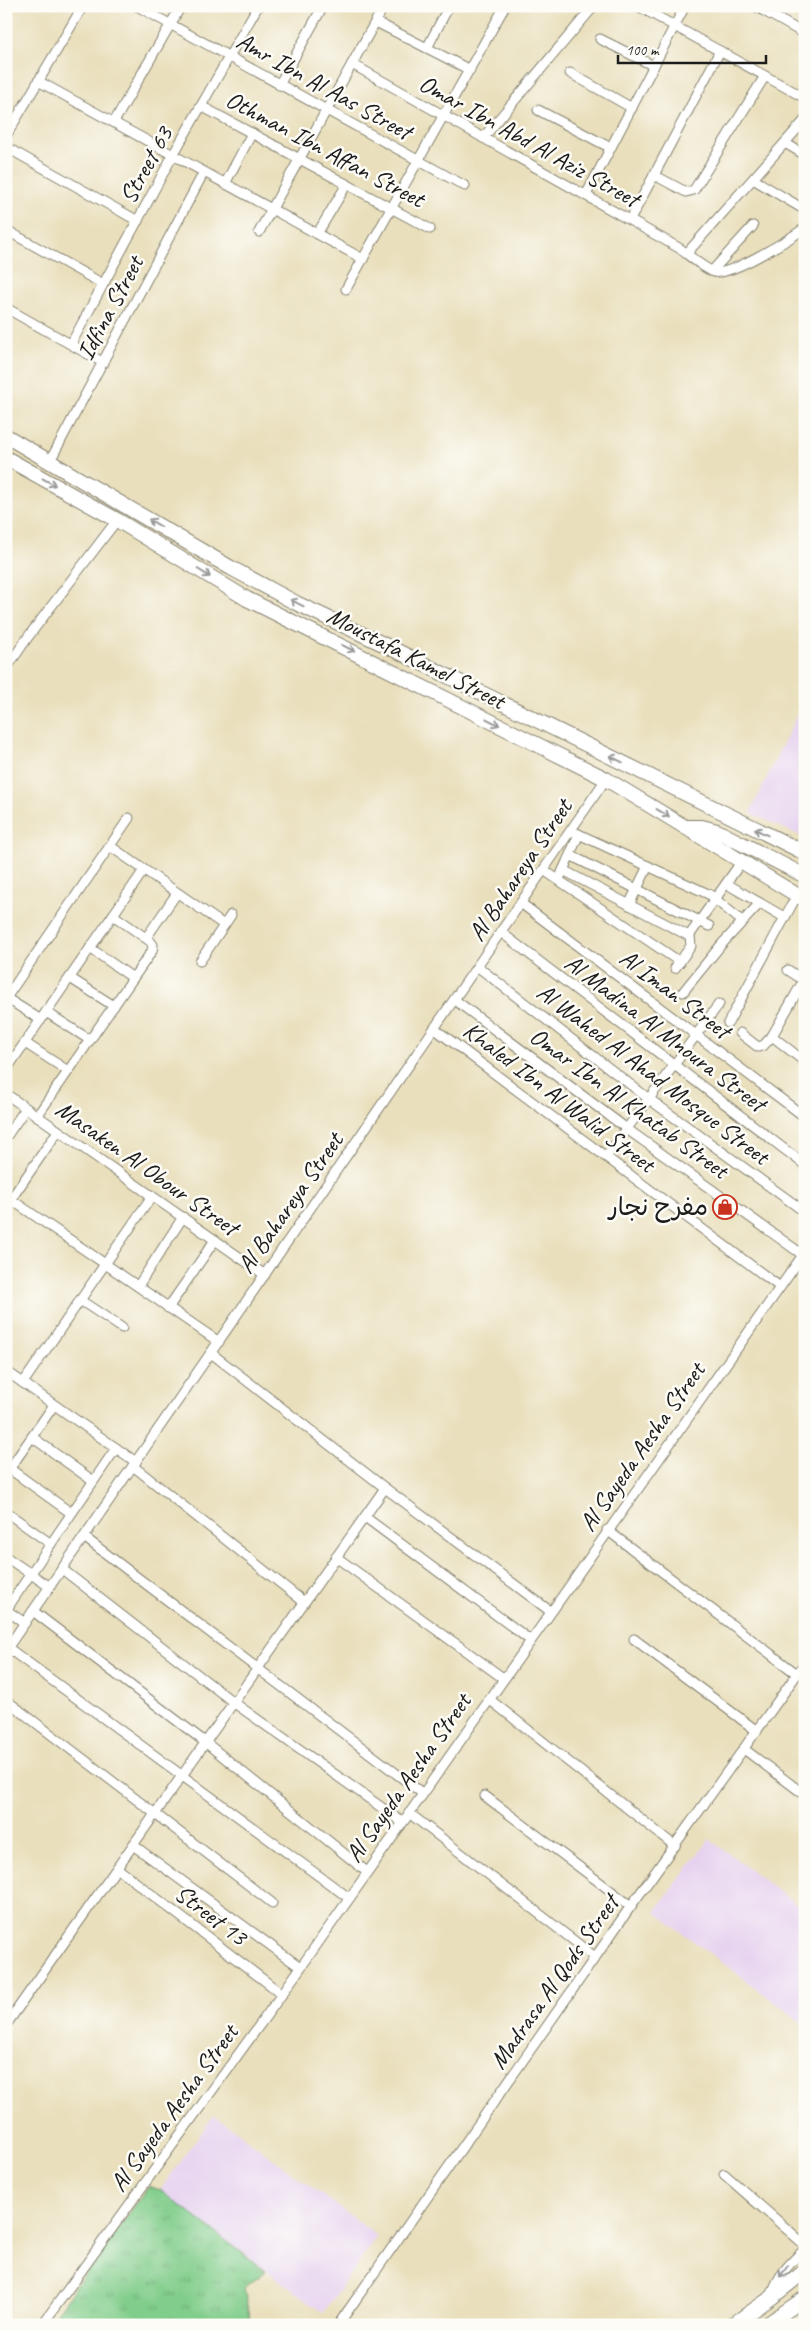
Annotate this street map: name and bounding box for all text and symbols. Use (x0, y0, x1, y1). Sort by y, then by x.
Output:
street label: Amr Ibn Al Aas Street (231, 25, 420, 149)
scale bar (618, 32, 766, 64)
text: 100 m (626, 41, 660, 60)
street label: Omar Ibn Abd Al Aziz Street (413, 67, 648, 217)
street label: Othman Ibn Affan Street (220, 83, 432, 216)
street label: Street 63 (112, 119, 181, 209)
street label: Idfina Street (69, 248, 152, 366)
one-way arrow (41, 477, 56, 487)
one-way arrow (149, 518, 163, 528)
one-way arrow (196, 569, 210, 579)
one-way arrow (290, 598, 305, 607)
street label: Moustafa Kamel Street (322, 599, 513, 718)
one-way arrow (340, 644, 355, 654)
one-way arrow (485, 717, 500, 727)
one-way arrow (608, 754, 623, 764)
street label: Al Bahareya Street (461, 791, 581, 947)
one-way arrow (656, 809, 670, 819)
one-way arrow (754, 827, 769, 836)
street label: Al Iman Street (613, 942, 740, 1048)
street label: Al Madina Al Mnoura Street (558, 947, 775, 1121)
street label: Al Wahed Al Ahad Mosque Street (530, 976, 778, 1174)
street label: Khaled Ibn Al Walid Street (457, 1014, 664, 1181)
street label: Omar Ibn Al Khatab Street (523, 1020, 737, 1187)
street label: Masaken Al Obour Street (49, 1093, 248, 1245)
street label: Al Bahareya Street (230, 1124, 352, 1280)
place label: مفرح نجار (607, 1191, 708, 1223)
shop icon: مفرح نجار (712, 1194, 738, 1220)
street label: Al Sayeda Aesha Street (572, 1354, 714, 1538)
street label: Al Sayeda Aesha Street (338, 1685, 480, 1869)
street label: Street 13 (168, 1877, 255, 1954)
street label: Madrasa Al Qods Street (482, 1886, 628, 2075)
street label: Al Sayeda Aesha Street (103, 2016, 247, 2198)
one-way arrow (778, 2264, 789, 2277)

